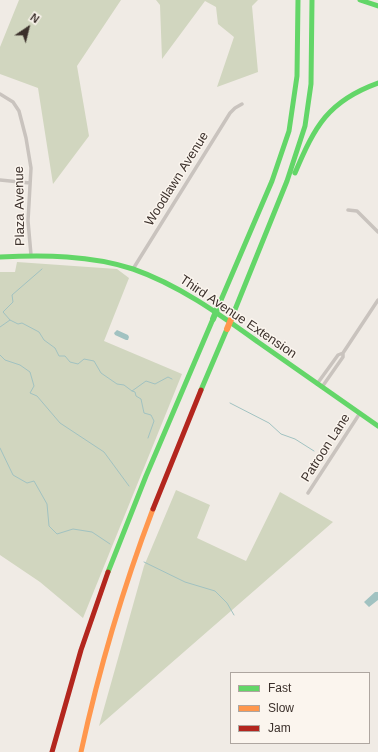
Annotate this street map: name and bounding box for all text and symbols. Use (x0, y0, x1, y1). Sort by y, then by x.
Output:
north arrow (8, 8, 48, 48)
text: N (28, 11, 42, 25)
street label: Woodlawn Avenue (142, 129, 212, 229)
street label: Plaza Avenue (12, 166, 28, 246)
street label: Third Avenue Extension (177, 272, 299, 362)
street label: Patroon Lane (298, 411, 354, 485)
legend (230, 672, 370, 744)
text: Fast (268, 681, 291, 695)
text: Slow (268, 701, 294, 715)
text: Jam (268, 721, 291, 735)

